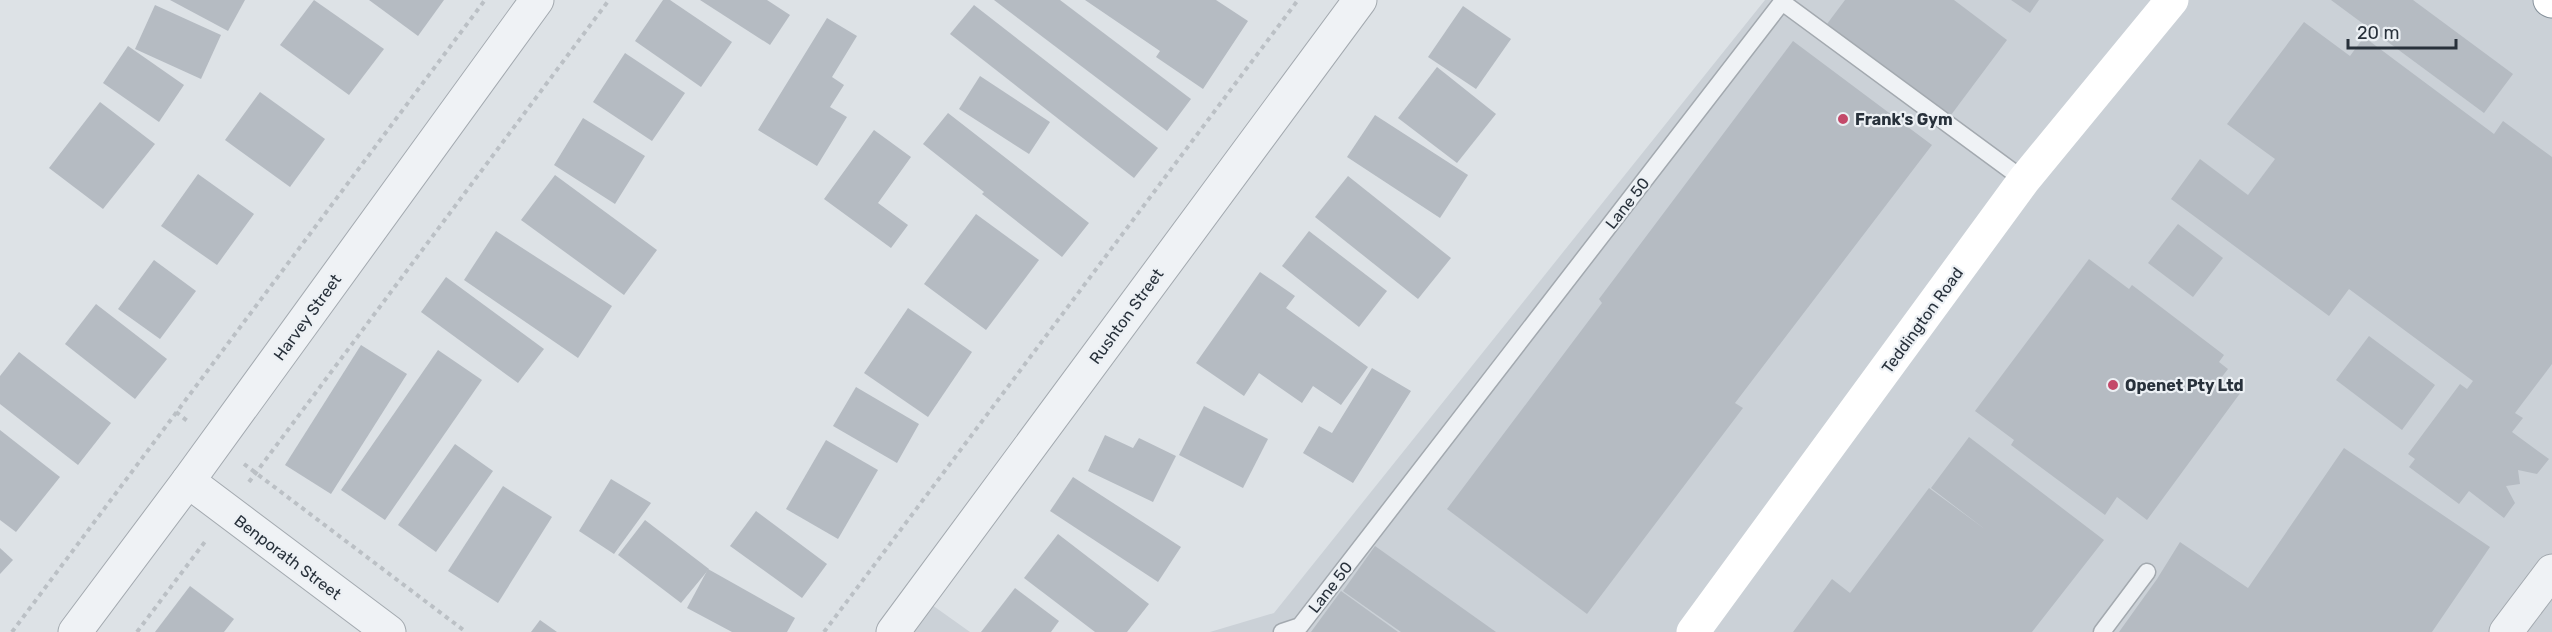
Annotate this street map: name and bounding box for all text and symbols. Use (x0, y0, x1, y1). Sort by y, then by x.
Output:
scale bar (2348, 12, 2456, 50)
text: 20 m (2357, 22, 2399, 44)
place label: Frank's Gym (1855, 110, 1953, 129)
marker: Frank's Gym (1836, 112, 1850, 126)
street label: Lane 50 (1601, 174, 1653, 233)
street label: Teddington Road (1878, 264, 1967, 377)
street label: Rushton Street (1085, 265, 1167, 368)
street label: Harvey Street (270, 270, 345, 364)
place label: Openet Pty Ltd (2125, 376, 2244, 395)
marker: Openet Pty Ltd (2106, 378, 2120, 392)
street label: Benporath Street (230, 511, 345, 604)
street label: Lane 50 (1304, 558, 1356, 617)

